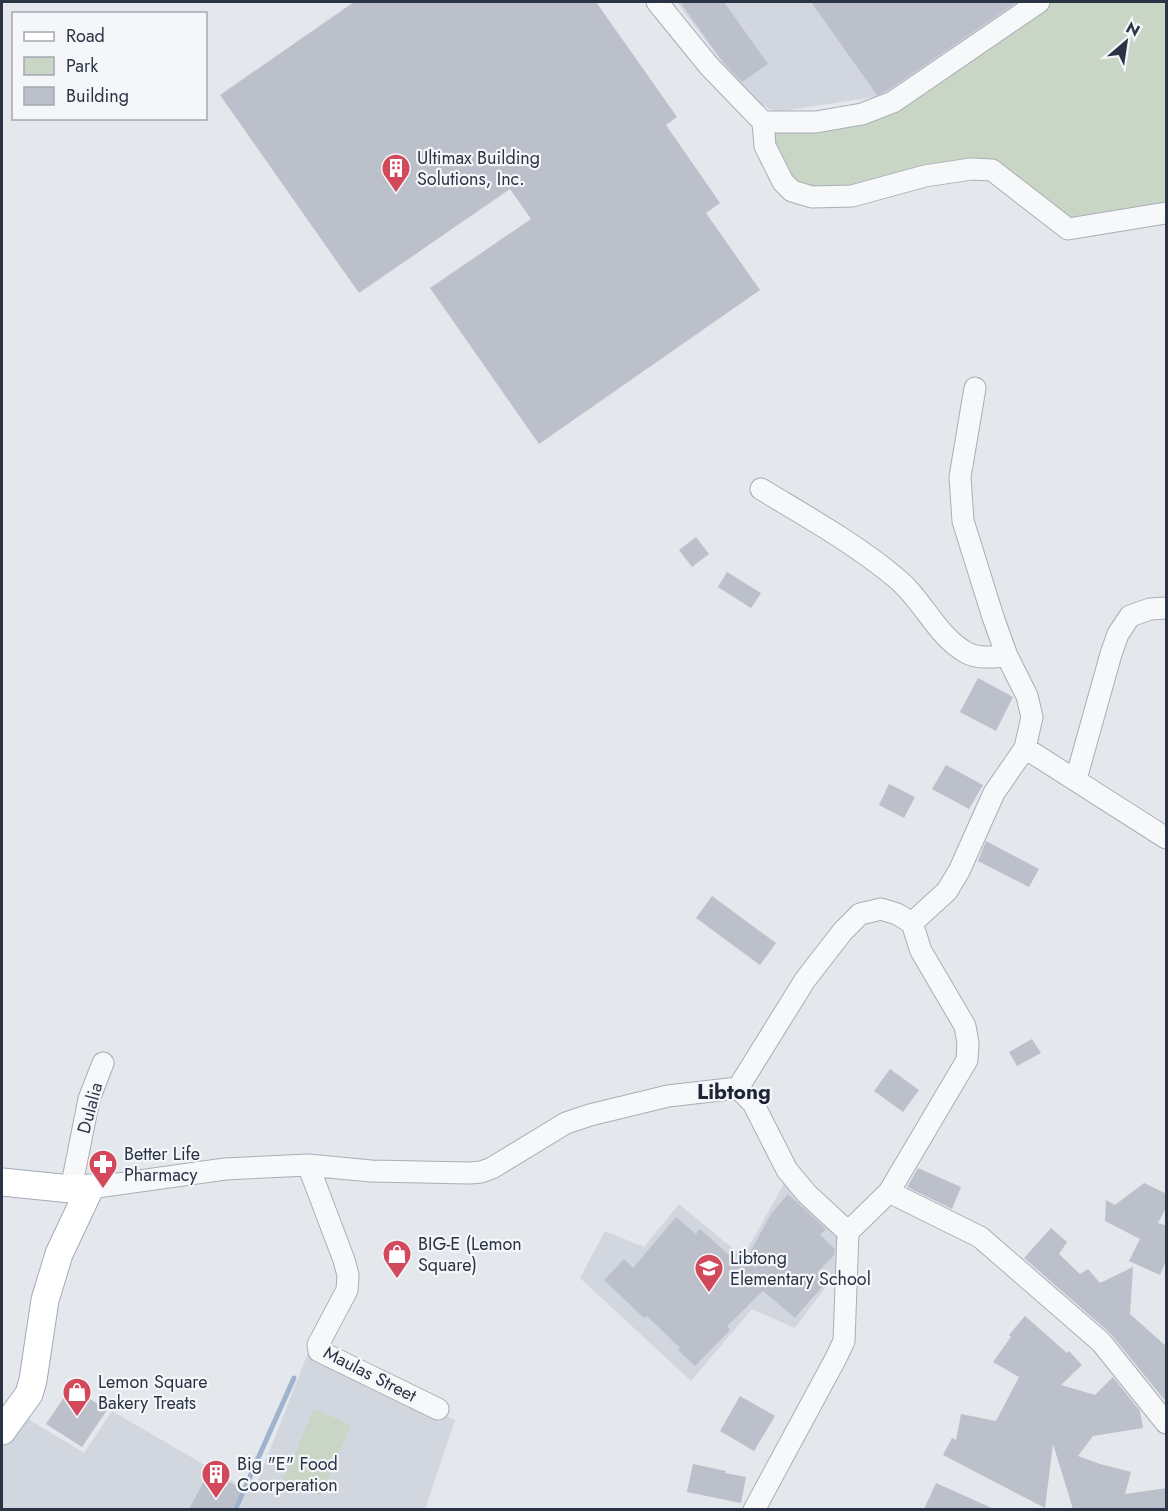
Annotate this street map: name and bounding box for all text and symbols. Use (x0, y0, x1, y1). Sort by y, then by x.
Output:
legend (12, 12, 207, 120)
north arrow (1096, 12, 1156, 72)
text: N (1122, 16, 1144, 42)
text: Road (66, 23, 105, 49)
text: Park (66, 53, 98, 79)
text: Building (66, 83, 129, 109)
place label: Ultimax Building Solutions, Inc. (417, 145, 540, 192)
building icon: Ultimax Building Solutions, Inc. (380, 152, 412, 194)
district label: Libtong (697, 1077, 771, 1107)
street label: Dulalia (71, 1080, 109, 1136)
place label: Better Life Pharmacy (124, 1141, 200, 1188)
pharmacy icon: Better Life Pharmacy (87, 1148, 119, 1190)
place label: BIG-E (Lemon Square) (418, 1231, 522, 1278)
shop icon: BIG-E (Lemon Square) (381, 1238, 413, 1280)
place label: Libtong Elementary School (730, 1245, 871, 1292)
school or university icon: Libtong Elementary School (693, 1252, 725, 1294)
street label: Maulas Street (319, 1339, 422, 1409)
place label: Lemon Square Bakery Treats (98, 1369, 208, 1416)
shop icon: Lemon Square Bakery Treats (61, 1376, 93, 1418)
place label: Big "E" Food Coorperation (237, 1451, 338, 1498)
building icon: Big "E" Food Coorperation (200, 1458, 232, 1500)

